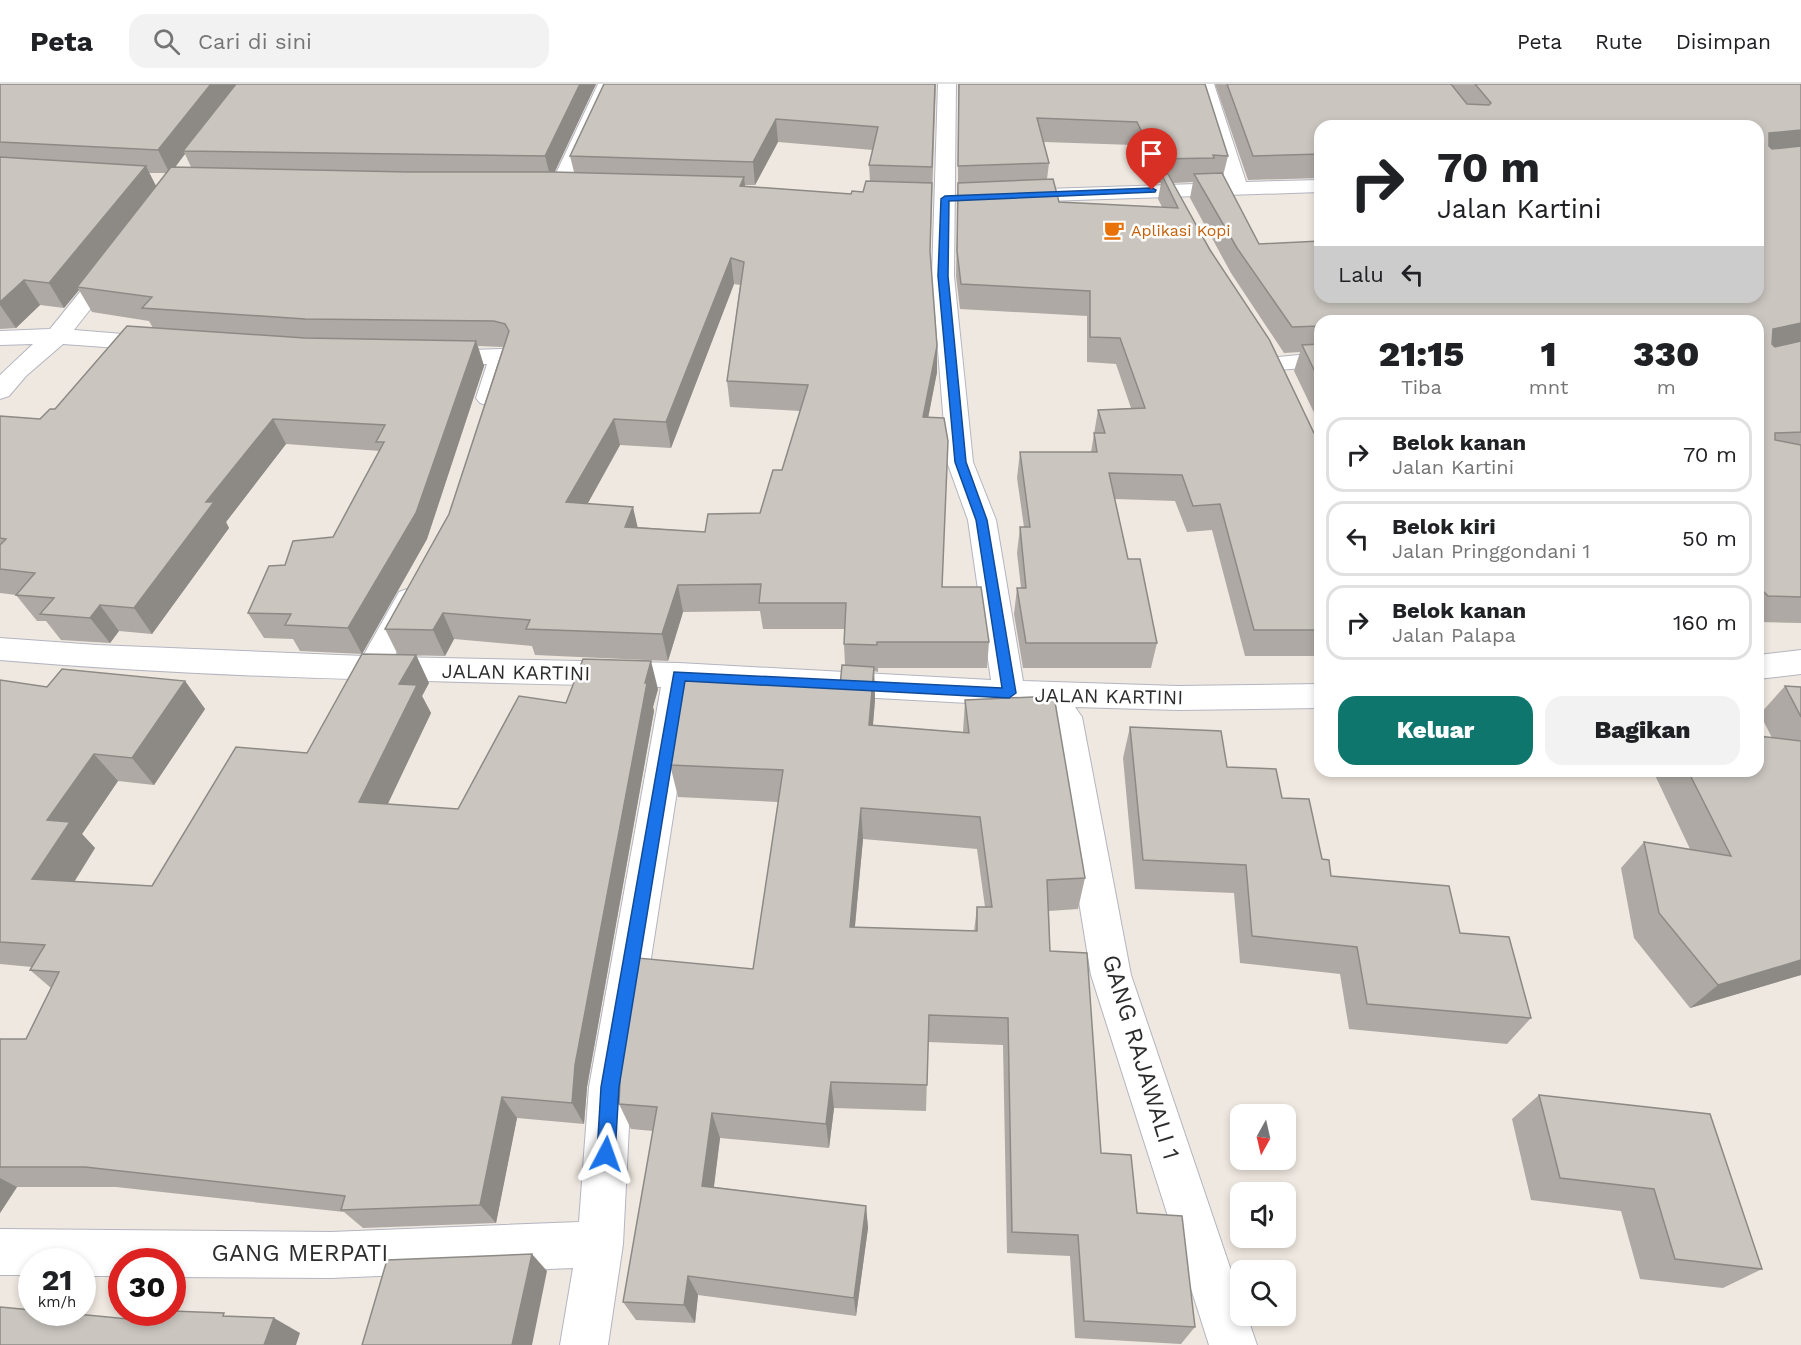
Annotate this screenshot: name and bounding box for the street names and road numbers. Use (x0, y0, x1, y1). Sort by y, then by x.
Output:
street label: JALAN KARTINI (442, 659, 590, 685)
street label: JALAN KARTINI (1035, 683, 1183, 709)
street label: GANG RAJAWALI 1 (1097, 951, 1185, 1163)
street label: GANG MERPATI (212, 1239, 388, 1267)

